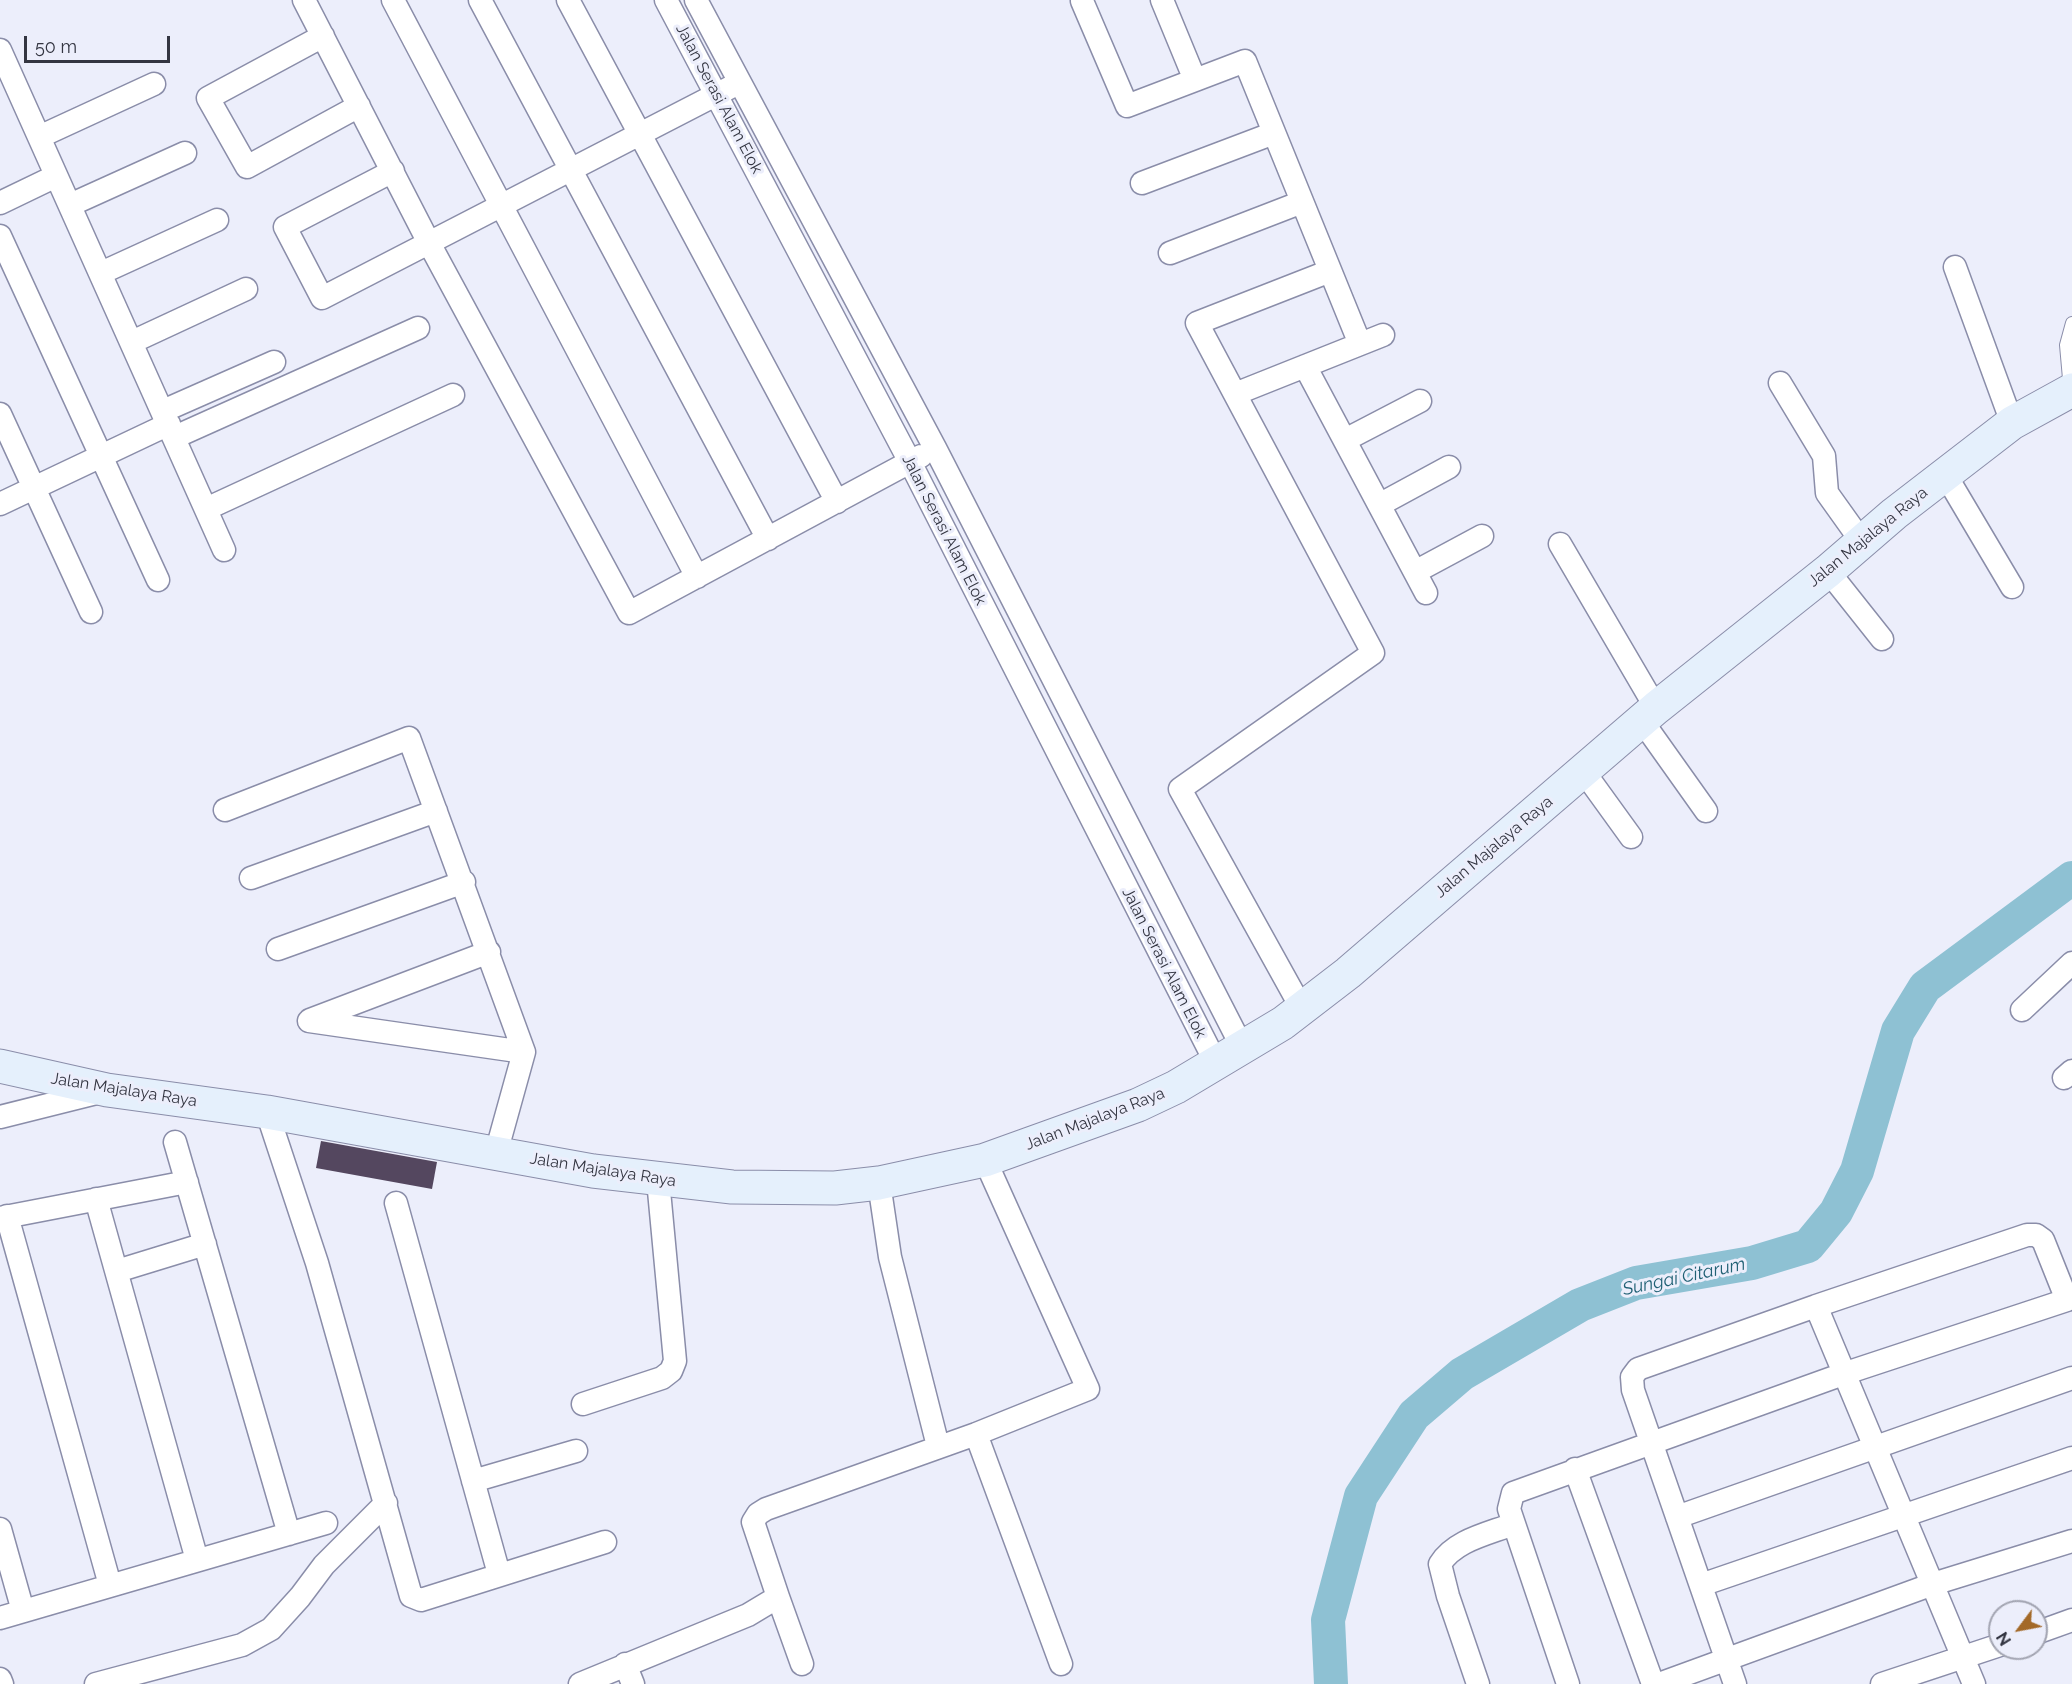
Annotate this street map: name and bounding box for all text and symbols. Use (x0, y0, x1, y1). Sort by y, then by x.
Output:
street label: Jalan Serasi Alam Elok (672, 21, 766, 177)
scale bar (27, 24, 172, 62)
text: 50 m (35, 36, 77, 57)
street label: Jalan Serasi Alam Elok (898, 452, 990, 608)
street label: Jalan Majalaya Raya (1805, 483, 1931, 591)
street label: Jalan Majalaya Raya (1431, 792, 1557, 902)
street label: Jalan Serasi Alam Elok (1118, 885, 1210, 1041)
street label: Jalan Majalaya Raya (50, 1069, 198, 1111)
street label: Jalan Majalaya Raya (1023, 1084, 1167, 1154)
street label: Jalan Majalaya Raya (529, 1149, 677, 1191)
water label: Sungai Citarum (1621, 1253, 1747, 1301)
north arrow (1988, 1600, 2048, 1660)
text: N (1993, 1629, 2015, 1649)

